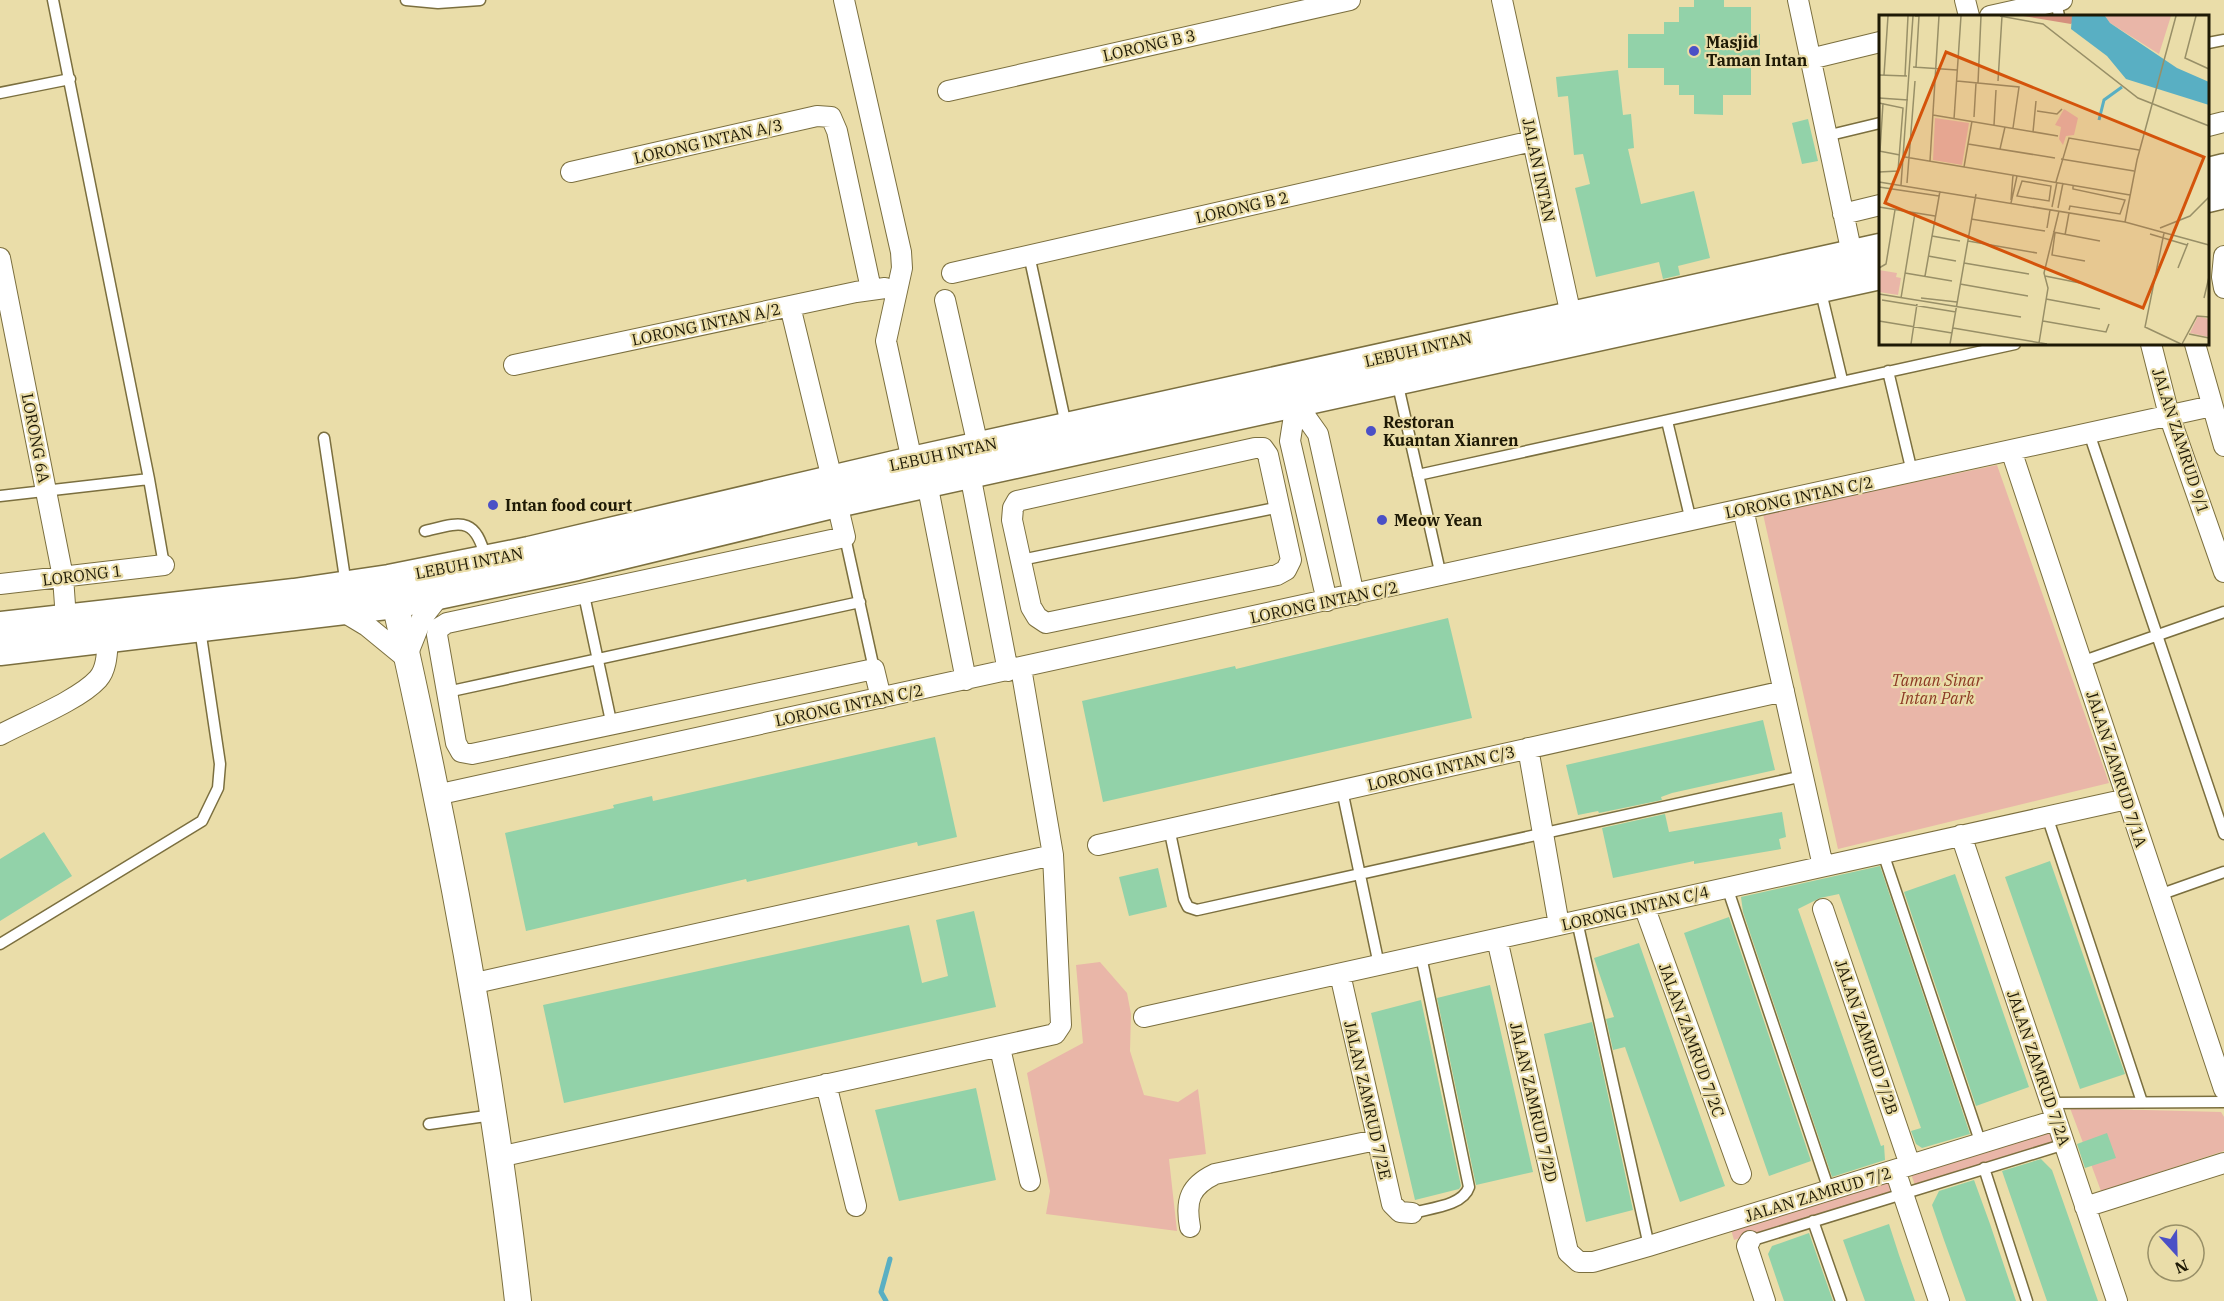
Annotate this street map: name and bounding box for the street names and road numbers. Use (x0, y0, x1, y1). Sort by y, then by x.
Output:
street label: LORONG B 3 (1101, 25, 1197, 65)
street label: LORONG INTAN A/3 (632, 114, 784, 168)
street label: JALAN INTAN (1518, 116, 1560, 224)
street label: LORONG B 2 (1194, 187, 1290, 227)
street label: LORONG INTAN A/2 (630, 298, 782, 350)
street label: LEBUH INTAN (1362, 327, 1474, 371)
street label: JALAN ZAMRUD 9/1 (2148, 366, 2214, 516)
street label: LORONG 6A (17, 391, 55, 485)
street label: LEBUH INTAN (887, 433, 999, 475)
street label: LORONG INTAN C/2 (1723, 472, 1875, 522)
street label: LEBUH INTAN (413, 543, 525, 583)
street label: LORONG 1 (41, 560, 123, 590)
street label: LORONG INTAN C/2 (1248, 577, 1400, 627)
street label: LORONG INTAN C/2 (773, 680, 925, 730)
street label: JALAN ZAMRUD 7/1A (2082, 688, 2152, 850)
street label: LORONG INTAN C/3 (1365, 741, 1517, 795)
street label: LORONG INTAN C/4 (1559, 881, 1711, 935)
street label: JALAN ZAMRUD 7/2B (1831, 957, 1903, 1117)
street label: JALAN ZAMRUD 7/2C (1655, 960, 1729, 1120)
street label: JALAN ZAMRUD 7/2A (2003, 988, 2075, 1148)
street label: JALAN ZAMRUD 7/2E (1340, 1019, 1396, 1181)
street label: JALAN ZAMRUD 7/2D (1506, 1020, 1562, 1184)
street label: JALAN ZAMRUD 7/2 (1742, 1162, 1894, 1226)

